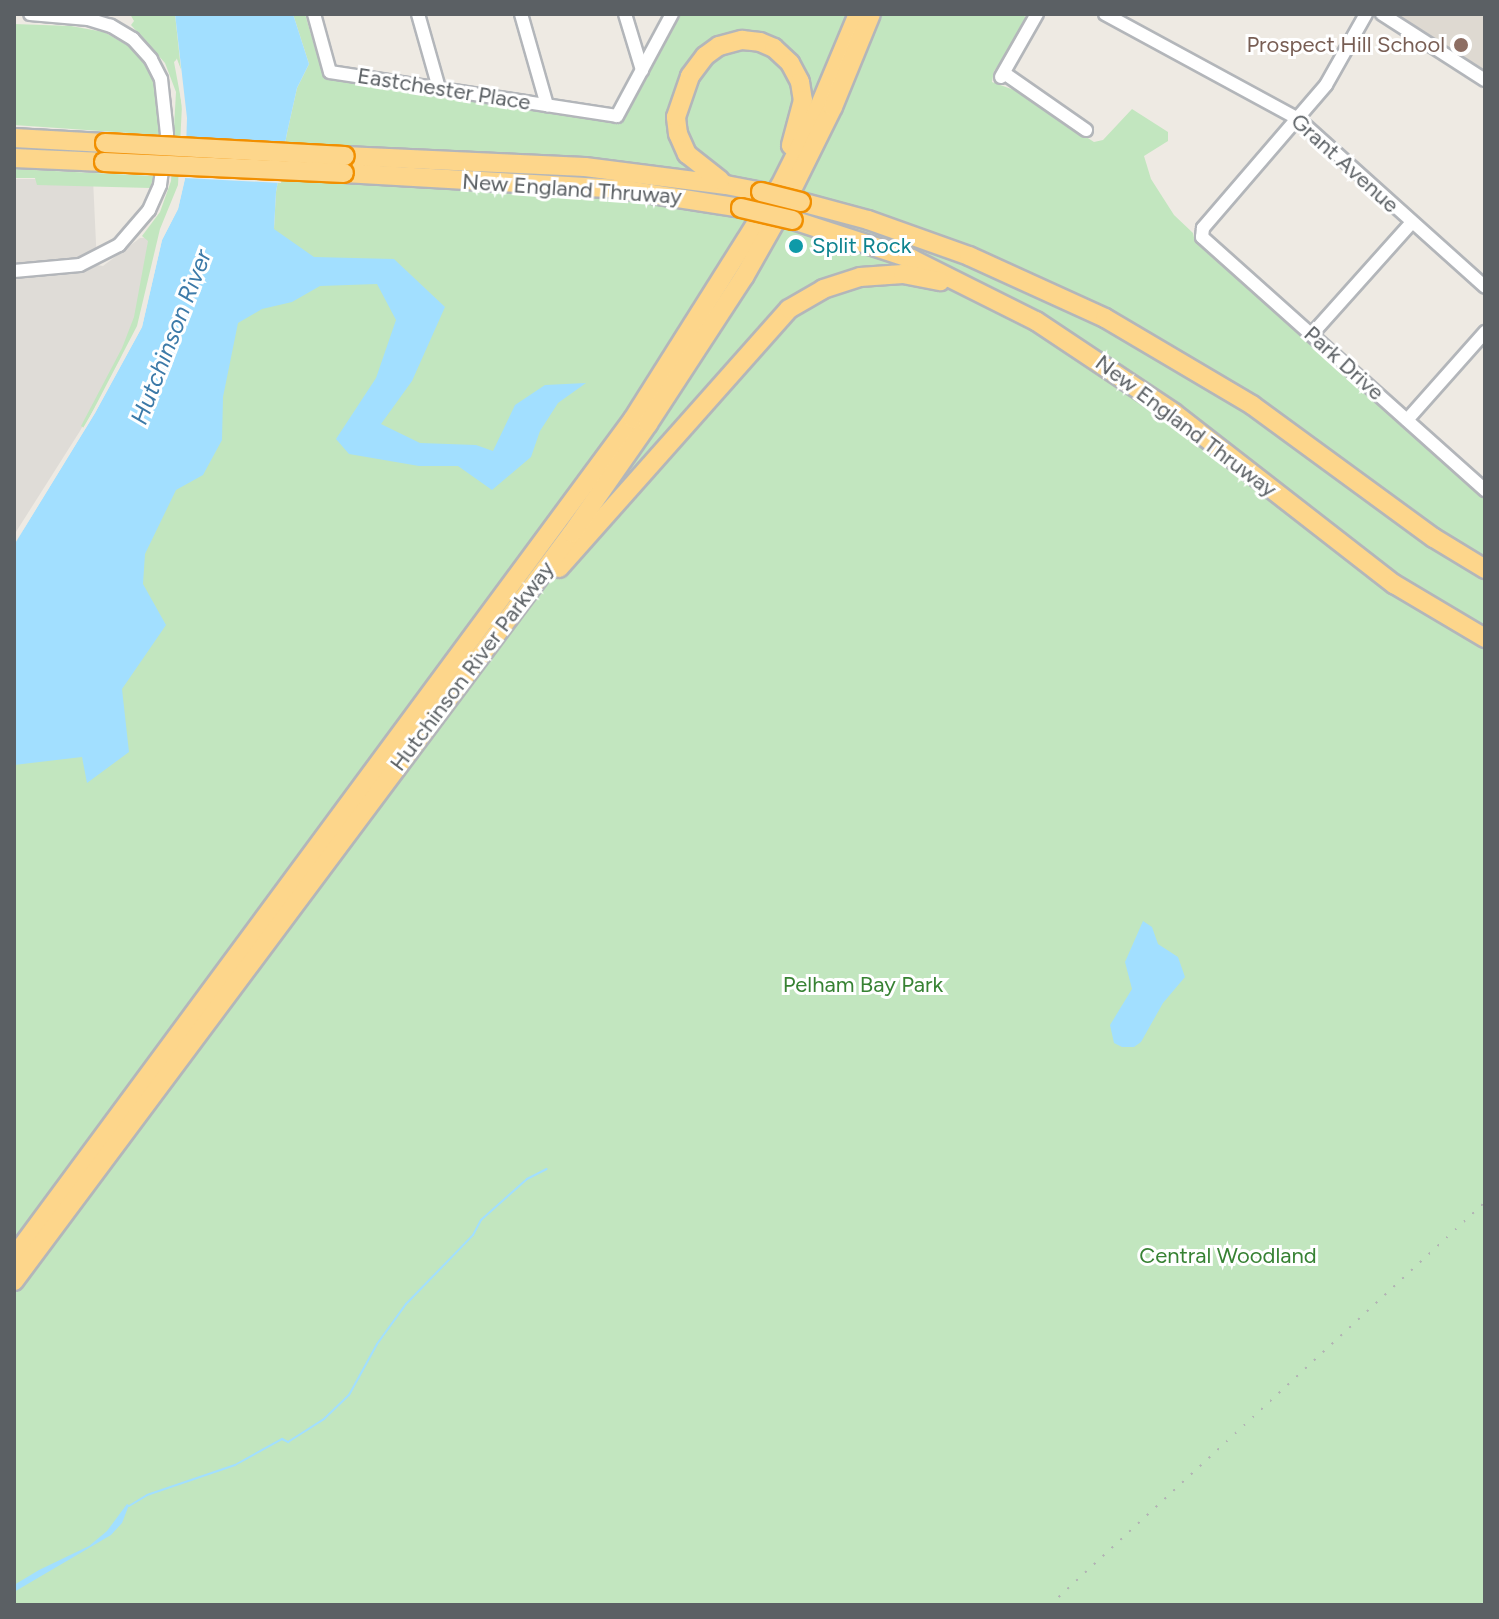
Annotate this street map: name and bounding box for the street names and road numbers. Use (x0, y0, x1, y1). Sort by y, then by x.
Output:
street label: Eastchester Place (355, 62, 533, 116)
street label: Grant Avenue (1286, 108, 1404, 218)
street label: New England Thruway (461, 168, 683, 210)
street label: Park Drive (1299, 320, 1389, 406)
street label: New England Thruway (1090, 349, 1282, 503)
street label: Hutchinson River Parkway (385, 556, 559, 776)

